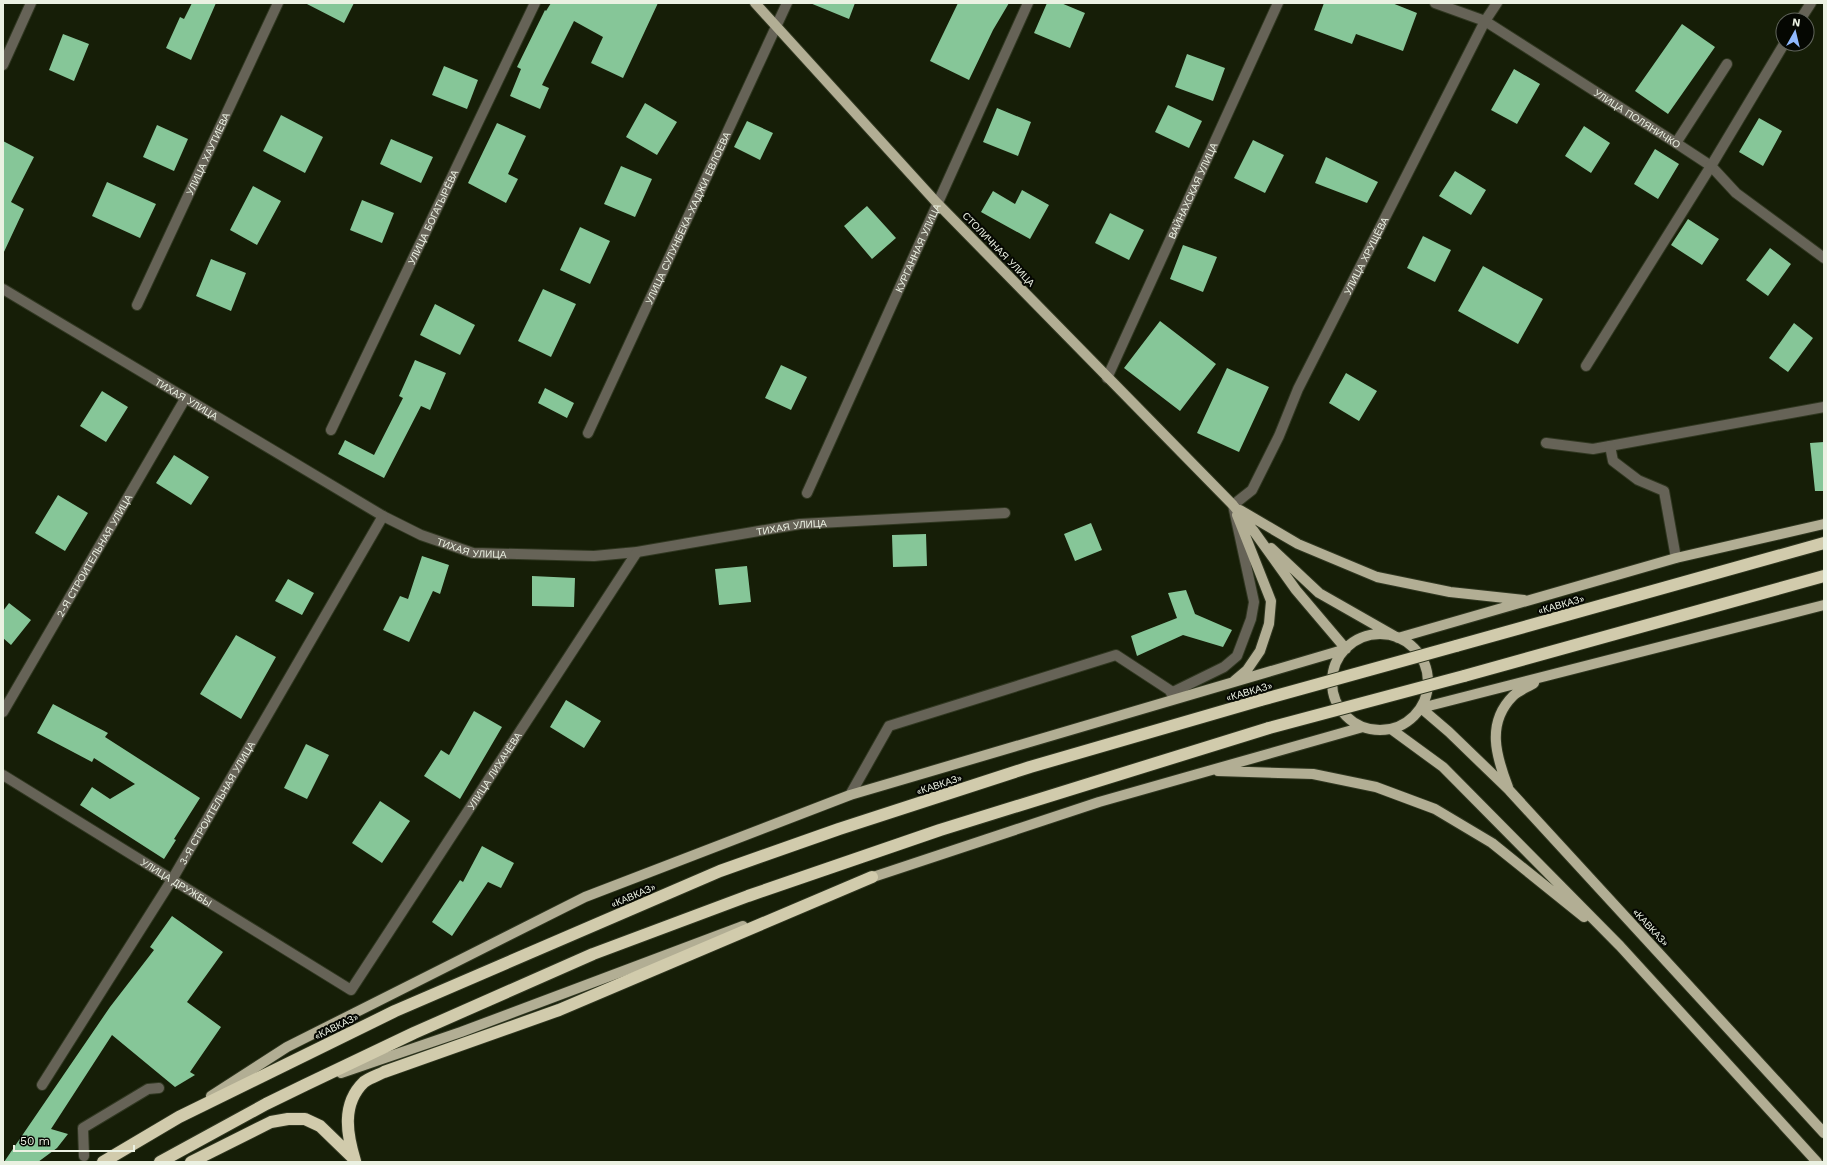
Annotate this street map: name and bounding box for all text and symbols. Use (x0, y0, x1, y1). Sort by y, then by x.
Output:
north arrow (1775, 12, 1815, 52)
text: N (1791, 16, 1801, 30)
street label: УЛИЦА ПОЛЯНИЧКО (1592, 87, 1683, 151)
street label: УЛИЦА ХАУТИЕВА (184, 111, 232, 197)
street label: УЛИЦА СУЛУНБЕКА-ХАДЖИ ЕВЛОЕВА (643, 130, 733, 306)
street label: ВАЙНАХСКАЯ УЛИЦА (1166, 141, 1220, 241)
street label: УЛИЦА БОГАТЫРЁВА (406, 168, 461, 266)
street label: КУРГАННАЯ УЛИЦА (893, 202, 943, 294)
street label: СТОЛИЧНАЯ УЛИЦА (960, 210, 1037, 289)
street label: УЛИЦА ХРУЩЁВА (1342, 215, 1391, 297)
street label: ТИХАЯ УЛИЦА (153, 376, 220, 422)
street label: 2-Я СТРОИТЕЛЬНАЯ УЛИЦА (54, 492, 135, 619)
street label: ТИХАЯ УЛИЦА (755, 518, 827, 537)
street label: ТИХАЯ УЛИЦА (435, 536, 507, 560)
street label: «КАВКАЗ» (1537, 593, 1586, 616)
street label: «КАВКАЗ» (1225, 680, 1274, 703)
street label: УЛИЦА ЛИХАЧЁВА (465, 730, 524, 812)
street label: 3-Я СТРОИТЕЛЬНАЯ УЛИЦА (177, 739, 257, 866)
street label: «КАВКАЗ» (915, 772, 963, 797)
street label: УЛИЦА ДРУЖБЫ (139, 857, 214, 909)
street label: «КАВКАЗ» (609, 881, 657, 910)
street label: «КАВКАЗ» (1630, 906, 1671, 948)
street label: «КАВКАЗ» (312, 1011, 360, 1042)
scale bar (14, 1127, 134, 1153)
text: 50 m (20, 1134, 50, 1148)

